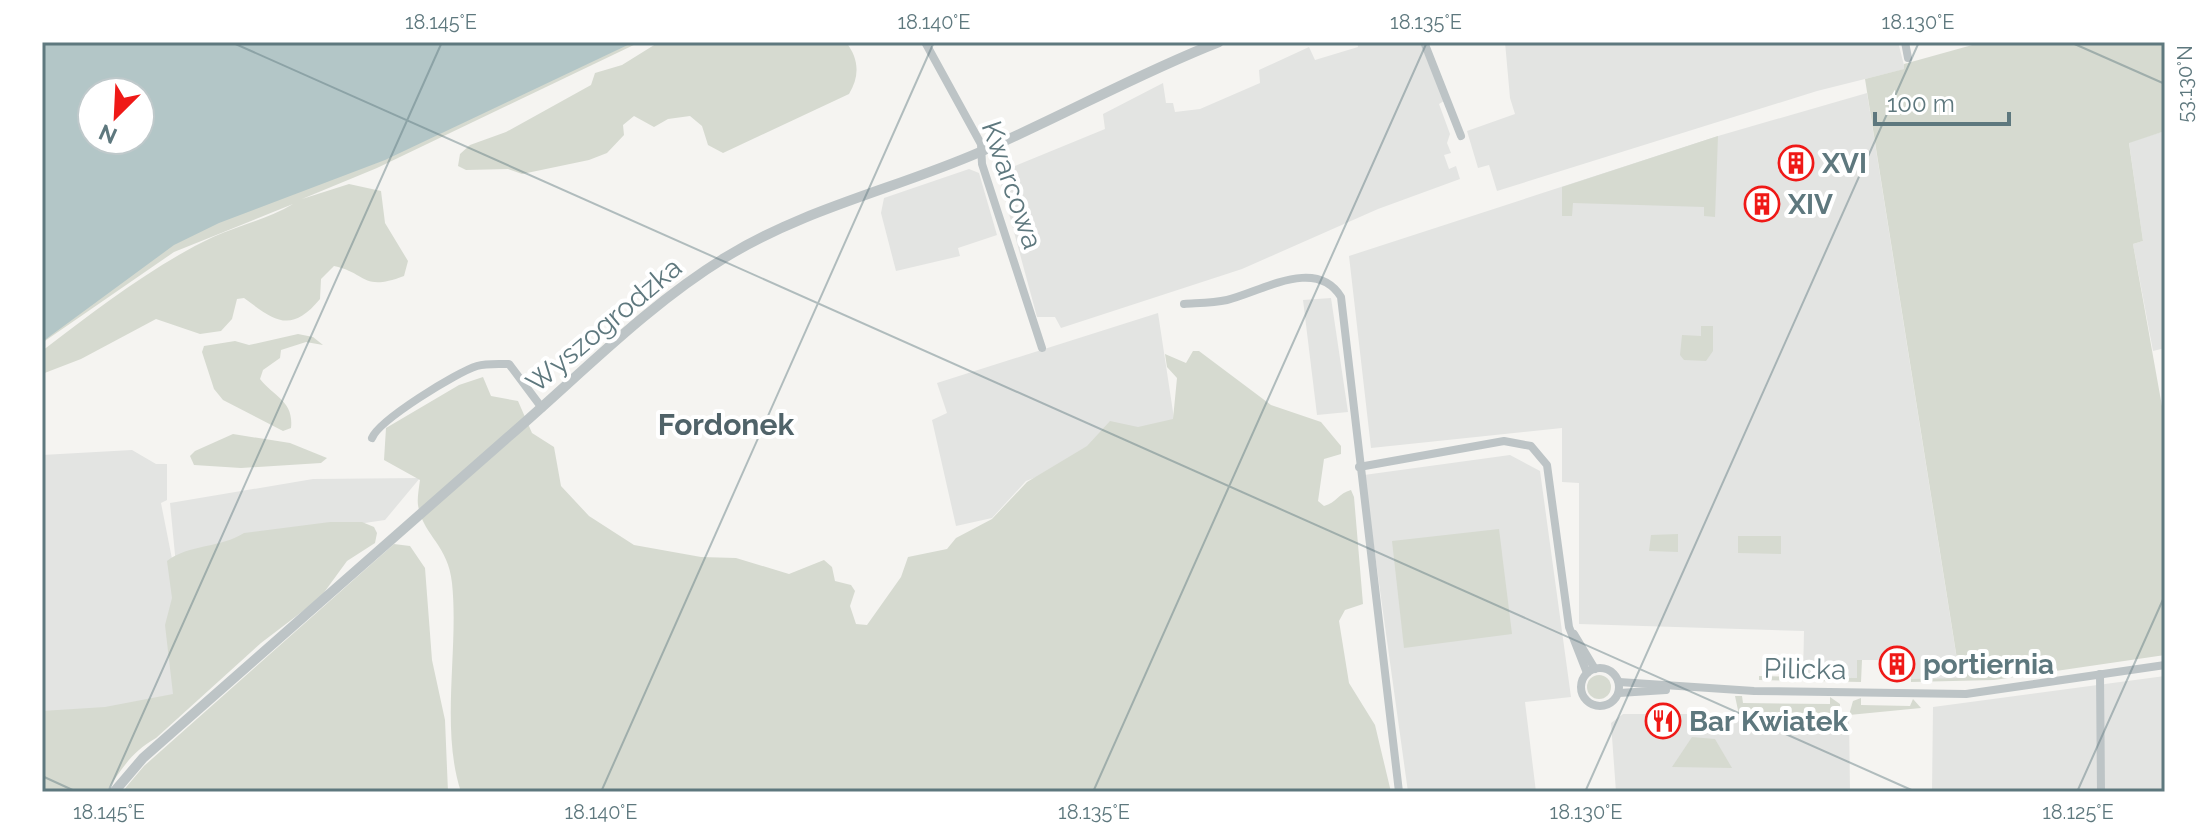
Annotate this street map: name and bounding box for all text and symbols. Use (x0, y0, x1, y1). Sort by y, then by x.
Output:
text: 18.145°E (405, 10, 477, 34)
text: 18.140°E (897, 10, 971, 34)
text: 18.135°E (1390, 10, 1462, 34)
text: 18.130°E (1882, 10, 1954, 34)
text: 53.130°N (2173, 45, 2197, 123)
north arrow (76, 76, 156, 156)
scale bar (1875, 76, 2009, 126)
text: 100 m (1887, 89, 1955, 118)
street label: Kwarcowa (975, 117, 1049, 253)
text: N (95, 119, 121, 150)
building icon: XVI (1777, 144, 1815, 182)
place label: XVI (1821, 147, 1867, 180)
building icon: XIV (1743, 185, 1781, 223)
place label: XIV (1787, 188, 1833, 221)
street label: Wyszogrodzka (520, 251, 688, 399)
district label: Fordonek (658, 407, 794, 442)
building icon: portiernia (1878, 645, 1916, 683)
place label: portiernia (1923, 648, 2054, 681)
street label: Pilicka (1763, 652, 1847, 686)
restaurant icon: Bar Kwiatek (1644, 702, 1682, 740)
place label: Bar Kwiatek (1689, 705, 1849, 738)
text: 18.145°E (73, 800, 145, 824)
text: 18.140°E (564, 800, 638, 824)
text: 18.135°E (1058, 800, 1130, 824)
text: 18.130°E (1550, 800, 1622, 824)
text: 18.125°E (2042, 800, 2114, 824)

